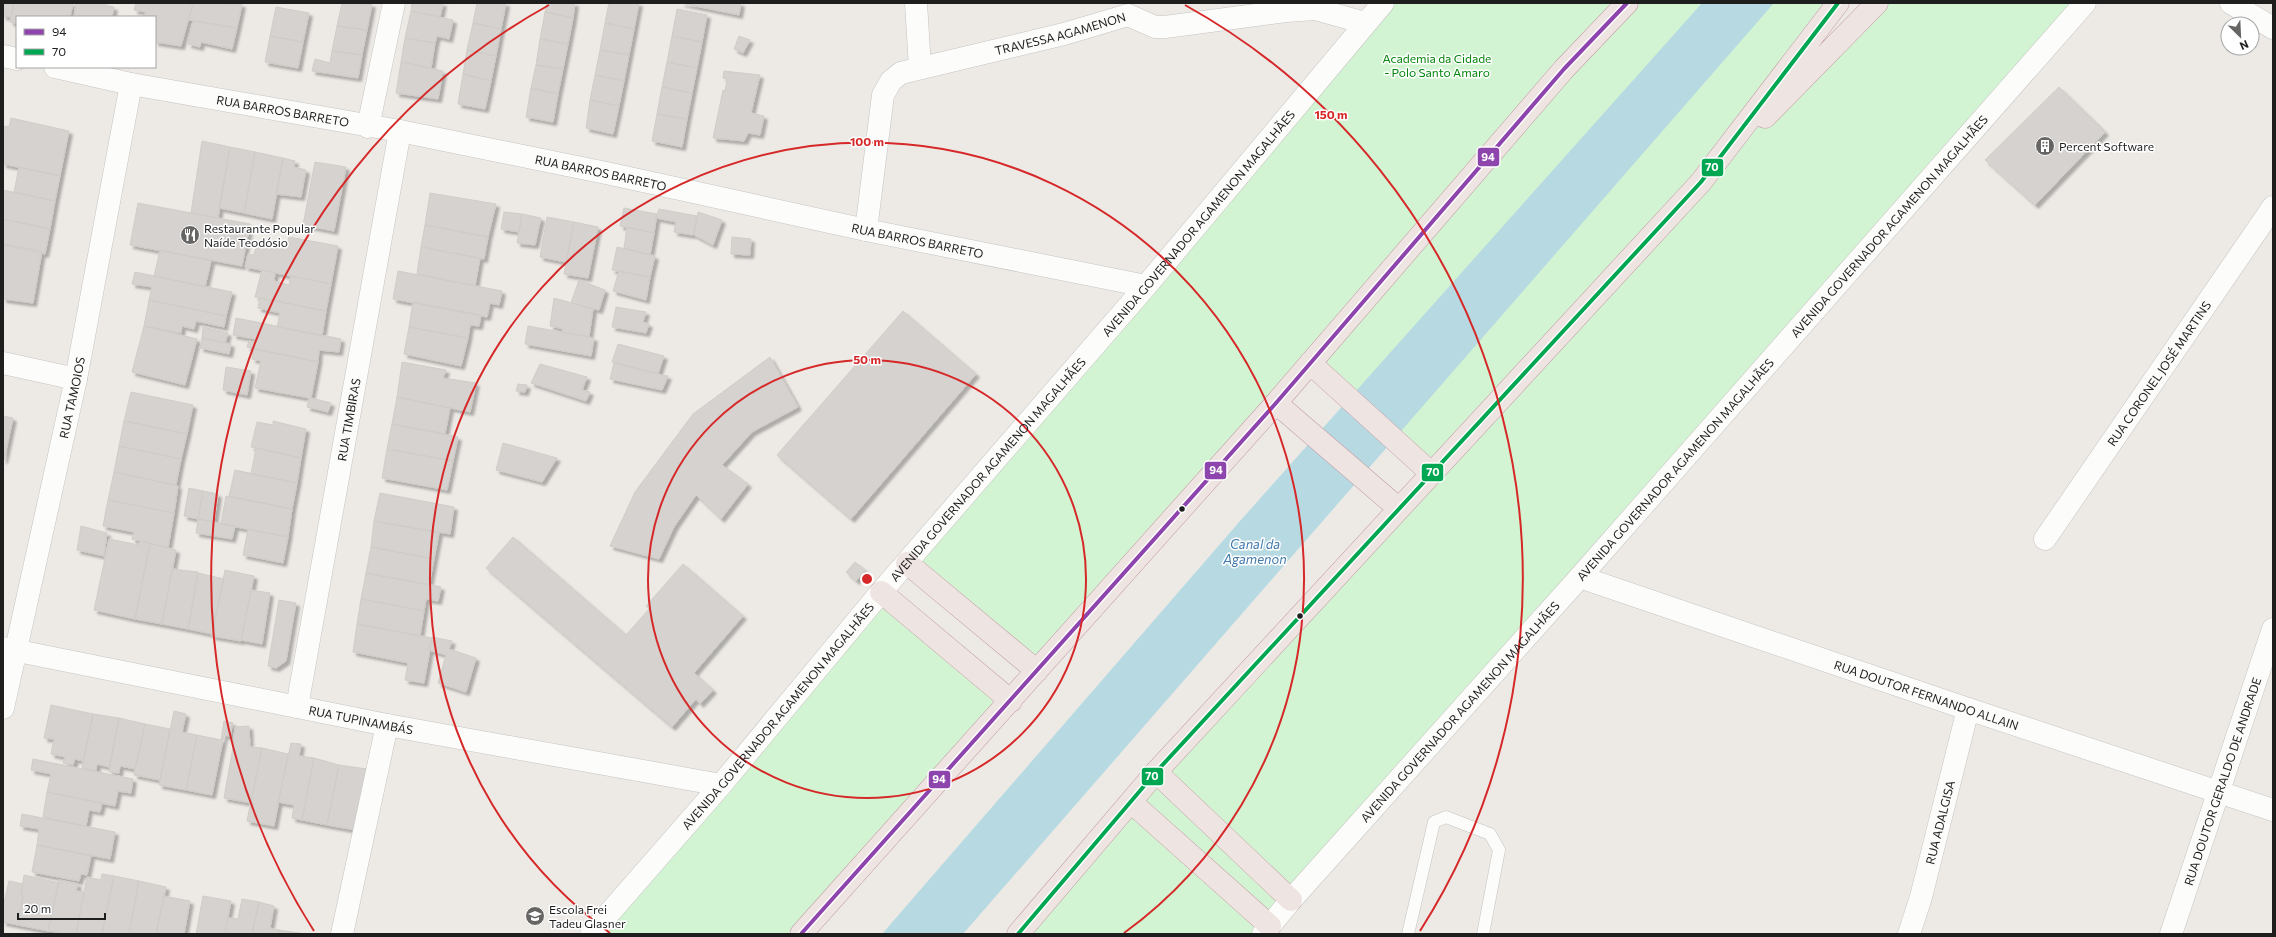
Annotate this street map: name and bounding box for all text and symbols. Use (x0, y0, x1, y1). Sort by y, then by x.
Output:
street label: TRAVESSA AGAMENON (993, 9, 1127, 57)
legend (16, 16, 156, 68)
north arrow (2220, 16, 2260, 56)
text: 94 (52, 24, 66, 38)
text: N (2238, 38, 2251, 53)
text: 70 (52, 44, 66, 58)
park label: Academia da Cidade - Polo Santo Amaro (1383, 51, 1491, 79)
street label: RUA BARROS BARRETO (216, 92, 350, 129)
street label: AVENIDA GOVERNADOR AGAMENON MAGALHÃES (1099, 107, 1297, 339)
text: 150 m (1314, 107, 1348, 121)
street label: AVENIDA GOVERNADOR AGAMENON MAGALHÃES (1787, 112, 1990, 340)
text: 100 m (850, 134, 884, 148)
building icon: Percent Software (2034, 135, 2056, 157)
place label: Percent Software (2059, 139, 2154, 153)
line badge: 94 (1477, 147, 1500, 167)
text: 94 (1481, 150, 1495, 163)
street label: RUA BARROS BARRETO (534, 152, 668, 193)
line badge: 70 (1701, 158, 1724, 177)
text: 70 (1705, 160, 1719, 173)
street label: RUA BARROS BARRETO (850, 220, 985, 260)
place label: Restaurante Popular Naíde Teodósio (204, 221, 315, 249)
restaurant icon: Restaurante Popular Naíde Teodósio (179, 224, 201, 246)
street label: RUA CORONEL JOSÉ MARTINS (2104, 298, 2213, 448)
text: 50 m (853, 352, 881, 366)
street label: AVENIDA GOVERNADOR AGAMENON MAGALHÃES (887, 354, 1088, 584)
street label: AVENIDA GOVERNADOR AGAMENON MAGALHÃES (1573, 355, 1776, 583)
street label: RUA TAMOIOS (56, 356, 87, 440)
street label: RUA TIMBIRAS (334, 377, 363, 462)
line badge: 94 (1204, 461, 1227, 480)
text: 94 (1209, 463, 1223, 476)
line badge: 70 (1421, 463, 1444, 482)
text: 70 (1426, 465, 1440, 478)
unlabelled marker (1177, 504, 1187, 514)
water label: Canal da Agamenon (1222, 536, 1287, 567)
centre of rings (860, 572, 874, 586)
street label: AVENIDA GOVERNADOR AGAMENON MAGALHÃES (1357, 598, 1562, 825)
street label: AVENIDA GOVERNADOR AGAMENON MAGALHÃES (679, 600, 876, 832)
unlabelled marker (1295, 611, 1305, 621)
street label: RUA DOUTOR FERNANDO ALLAIN (1832, 657, 2021, 732)
street label: RUA DOUTOR GERALDO DE ANDRADE (2181, 675, 2263, 887)
street label: RUA TUPINAMBÁS (307, 702, 414, 737)
line badge: 70 (1141, 767, 1164, 786)
text: 70 (1145, 769, 1159, 782)
line badge: 94 (928, 770, 951, 789)
text: 94 (932, 772, 946, 785)
street label: RUA ADALGISA (1922, 779, 1957, 866)
scale bar (18, 895, 105, 921)
text: 20 m (24, 901, 51, 915)
place label: Escola Frei Tadeu Glasner (549, 902, 626, 930)
school or university icon: Escola Frei Tadeu Glasner (524, 905, 546, 927)

